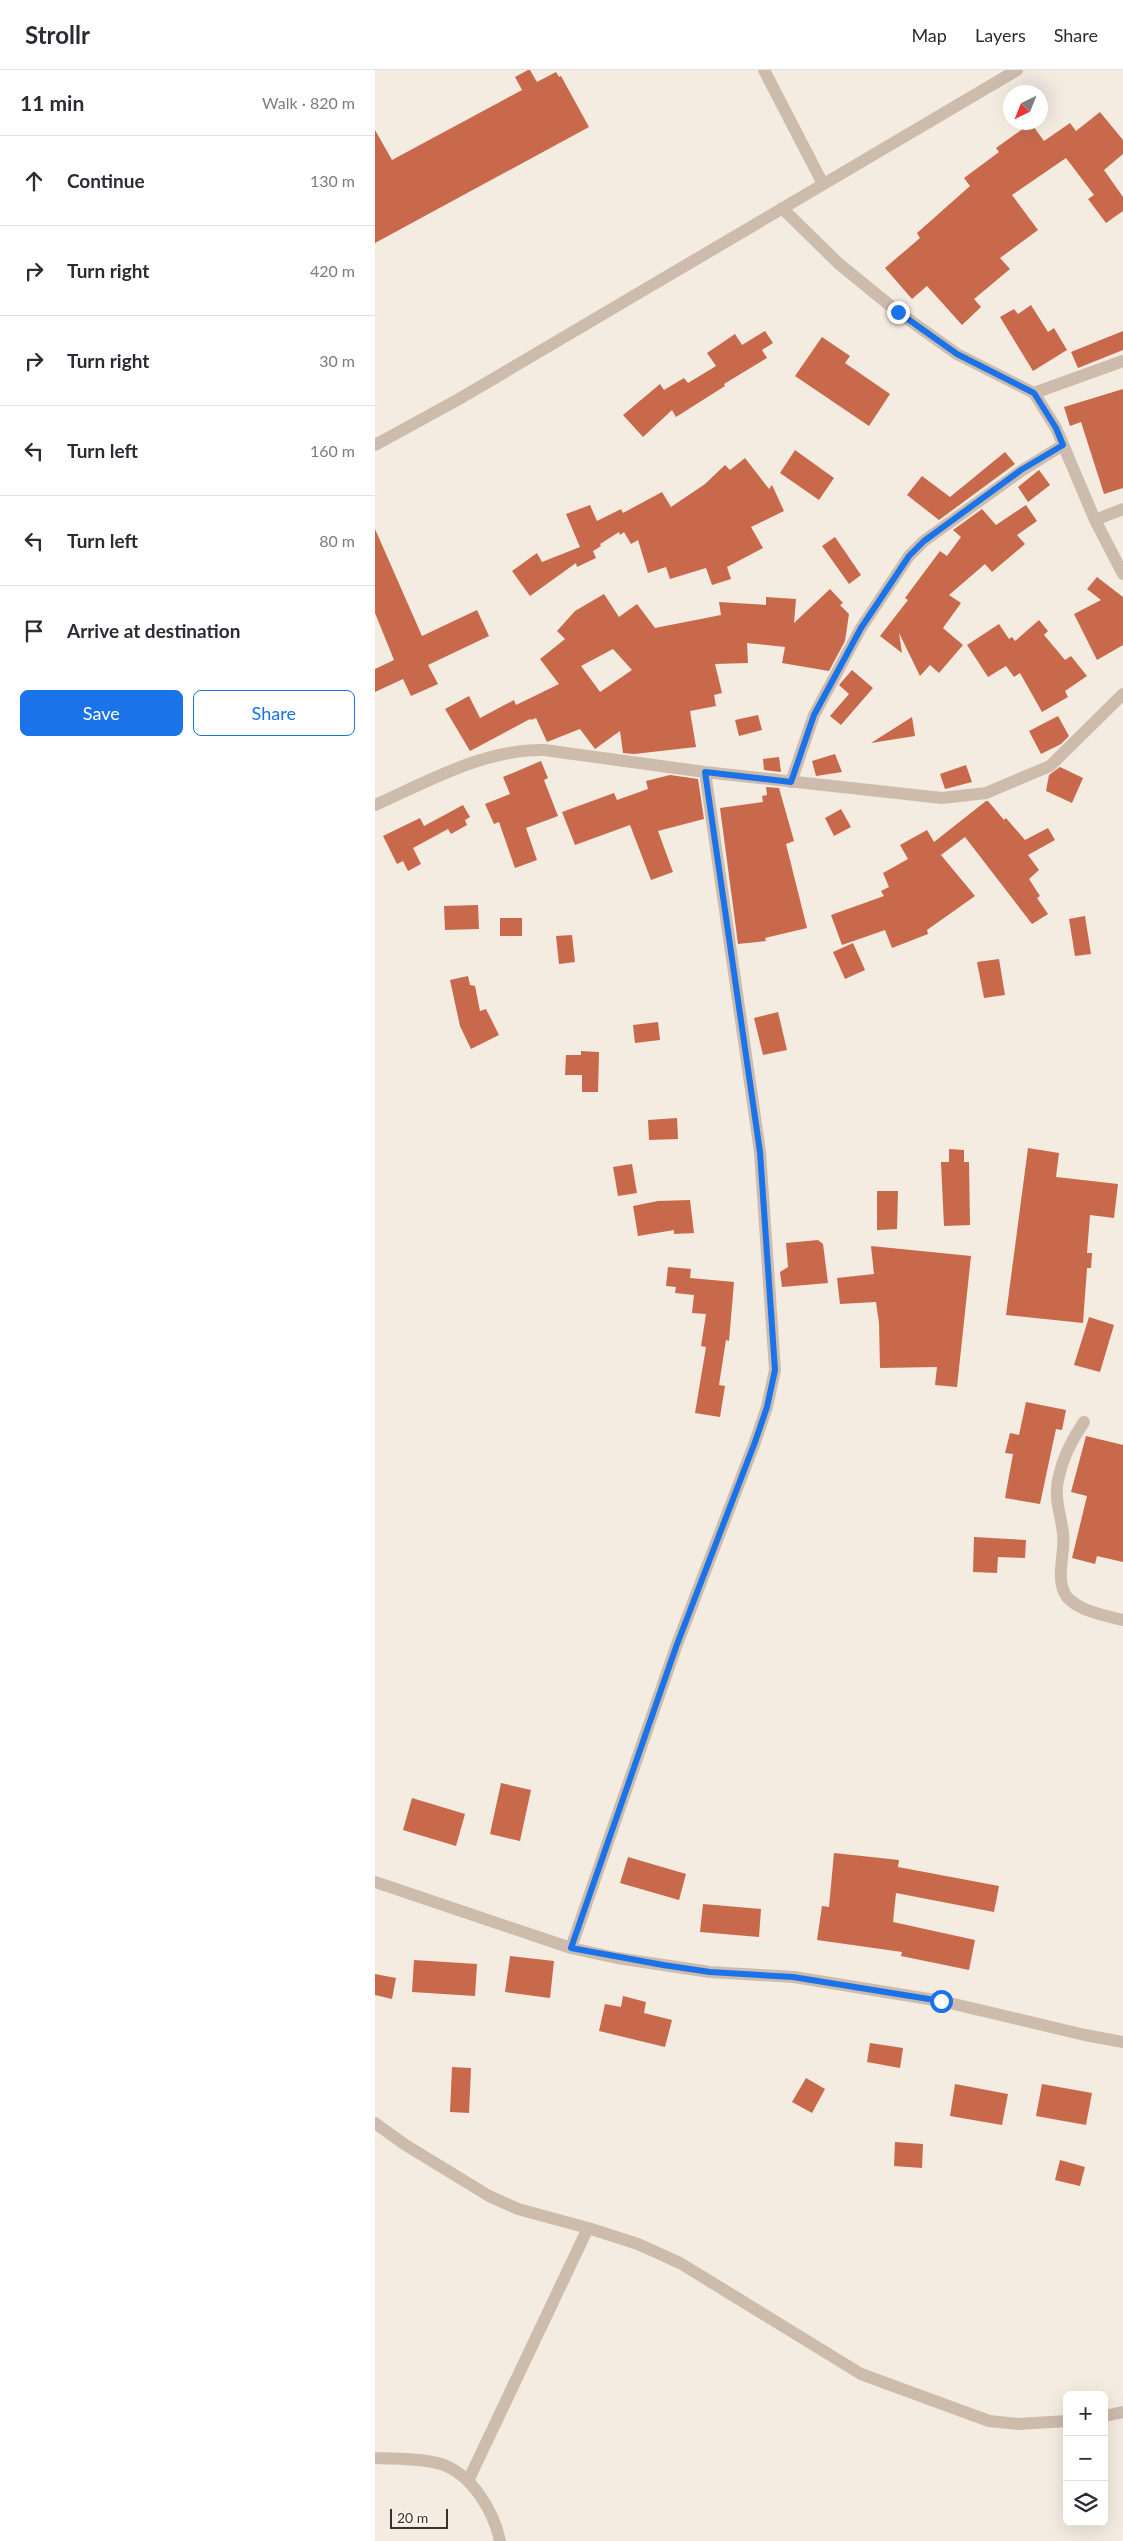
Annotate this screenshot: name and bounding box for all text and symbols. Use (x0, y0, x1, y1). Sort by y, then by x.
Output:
text: Strollr (25, 20, 90, 49)
text: Map (911, 24, 947, 46)
text: Layers (975, 24, 1026, 46)
text: Share (1054, 24, 1098, 46)
north arrow (1003, 85, 1048, 130)
text: 11 min (20, 90, 84, 115)
text: Walk · 820 m (262, 93, 355, 112)
icon: ahead (20, 167, 48, 195)
text: Continue (67, 169, 145, 192)
text: 130 m (310, 171, 355, 190)
icon: right (20, 257, 48, 285)
text: Turn right (67, 259, 149, 282)
text: 420 m (310, 261, 355, 280)
route end (887, 301, 910, 324)
icon: right (20, 347, 48, 375)
text: Turn right (67, 349, 149, 372)
text: 30 m (319, 351, 355, 370)
icon: left (20, 437, 48, 465)
text: Turn left (67, 439, 138, 462)
text: 160 m (310, 441, 355, 460)
icon: left (20, 527, 48, 555)
text: Turn left (67, 529, 138, 552)
text: 80 m (319, 531, 355, 550)
icon: arrive (20, 617, 48, 645)
text: Arrive at destination (67, 619, 240, 642)
button: Save (20, 690, 183, 736)
button: Share (193, 690, 355, 736)
route start (930, 1990, 953, 2013)
map controls (1063, 2391, 1108, 2526)
button: + (1063, 2391, 1108, 2436)
button: − (1063, 2436, 1108, 2481)
button: layers (1063, 2481, 1108, 2526)
scale bar (390, 2506, 447, 2529)
text: 20 m (397, 2509, 428, 2526)

